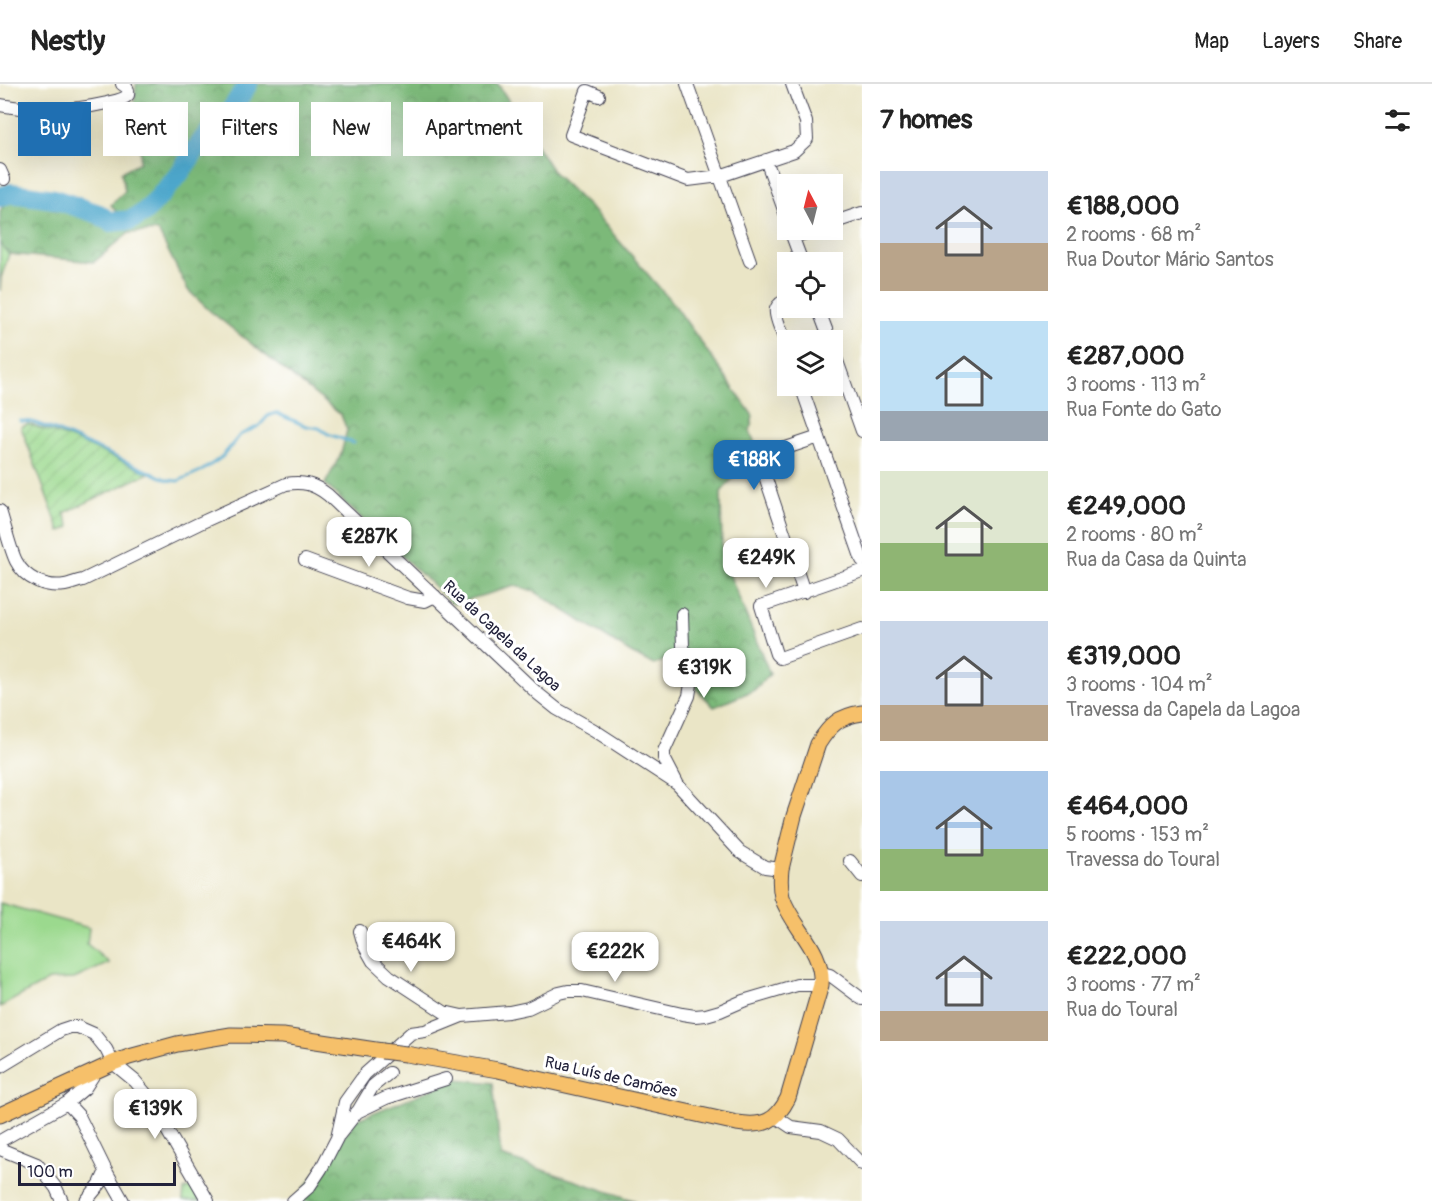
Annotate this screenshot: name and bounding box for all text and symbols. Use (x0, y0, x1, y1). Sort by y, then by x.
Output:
text: Nestly (30, 24, 105, 59)
text: Map (1194, 28, 1229, 55)
text: Layers (1262, 28, 1320, 55)
text: Share (1353, 28, 1402, 55)
chip: Buy (18, 102, 91, 156)
chip: Rent (103, 102, 188, 156)
chip: Filters (200, 102, 299, 156)
chip: New (311, 102, 391, 156)
chip: Apartment (403, 102, 543, 156)
text: 7 homes (880, 104, 972, 136)
icon: filters (1381, 104, 1414, 137)
north arrow (777, 174, 843, 240)
map controls (777, 174, 843, 396)
text: €188,000 (1066, 190, 1179, 222)
icon: home (928, 195, 1000, 267)
text: 2 rooms · 68 m² (1066, 222, 1201, 247)
text: Rua Doutor Mário Santos (1066, 247, 1274, 272)
button: locate (777, 252, 843, 318)
button: layers (777, 330, 843, 396)
text: €287,000 (1066, 340, 1184, 372)
icon: home (928, 345, 1000, 417)
text: 3 rooms · 113 m² (1066, 372, 1206, 397)
text: Rua Fonte do Gato (1066, 397, 1221, 422)
pin: €188K (712, 440, 796, 491)
text: €188K (727, 447, 781, 472)
text: €249,000 (1066, 490, 1186, 522)
icon: home (928, 495, 1000, 567)
pin: €287K (327, 517, 411, 568)
text: 2 rooms · 80 m² (1066, 522, 1203, 547)
text: €287K (340, 524, 398, 549)
pin: €249K (724, 538, 808, 589)
text: €249K (737, 545, 795, 570)
text: Rua da Casa da Quinta (1066, 547, 1247, 572)
street label: Rua da Capela da Lagoa (439, 576, 565, 696)
text: €319,000 (1066, 640, 1181, 672)
icon: home (928, 645, 1000, 717)
pin: €319K (662, 648, 746, 699)
text: €319K (677, 655, 731, 680)
text: 3 rooms · 104 m² (1066, 672, 1213, 697)
text: Travessa da Capela da Lagoa (1066, 697, 1300, 722)
text: €464,000 (1066, 790, 1188, 822)
icon: home (928, 795, 1000, 867)
text: 5 rooms · 153 m² (1066, 822, 1209, 847)
text: Travessa do Toural (1066, 847, 1220, 872)
pin: €464K (369, 922, 453, 973)
text: €464K (381, 929, 441, 954)
pin: €222K (573, 932, 657, 983)
text: €222K (586, 939, 644, 964)
text: €222,000 (1066, 940, 1187, 972)
icon: home (928, 945, 1000, 1017)
text: 3 rooms · 77 m² (1066, 972, 1201, 997)
text: Rua do Toural (1066, 997, 1178, 1022)
street label: Rua Luís de Camões (543, 1052, 679, 1102)
pin: €139K (113, 1089, 197, 1140)
text: €139K (128, 1096, 182, 1121)
scale bar (18, 1159, 176, 1186)
text: 100 m (27, 1162, 73, 1182)

